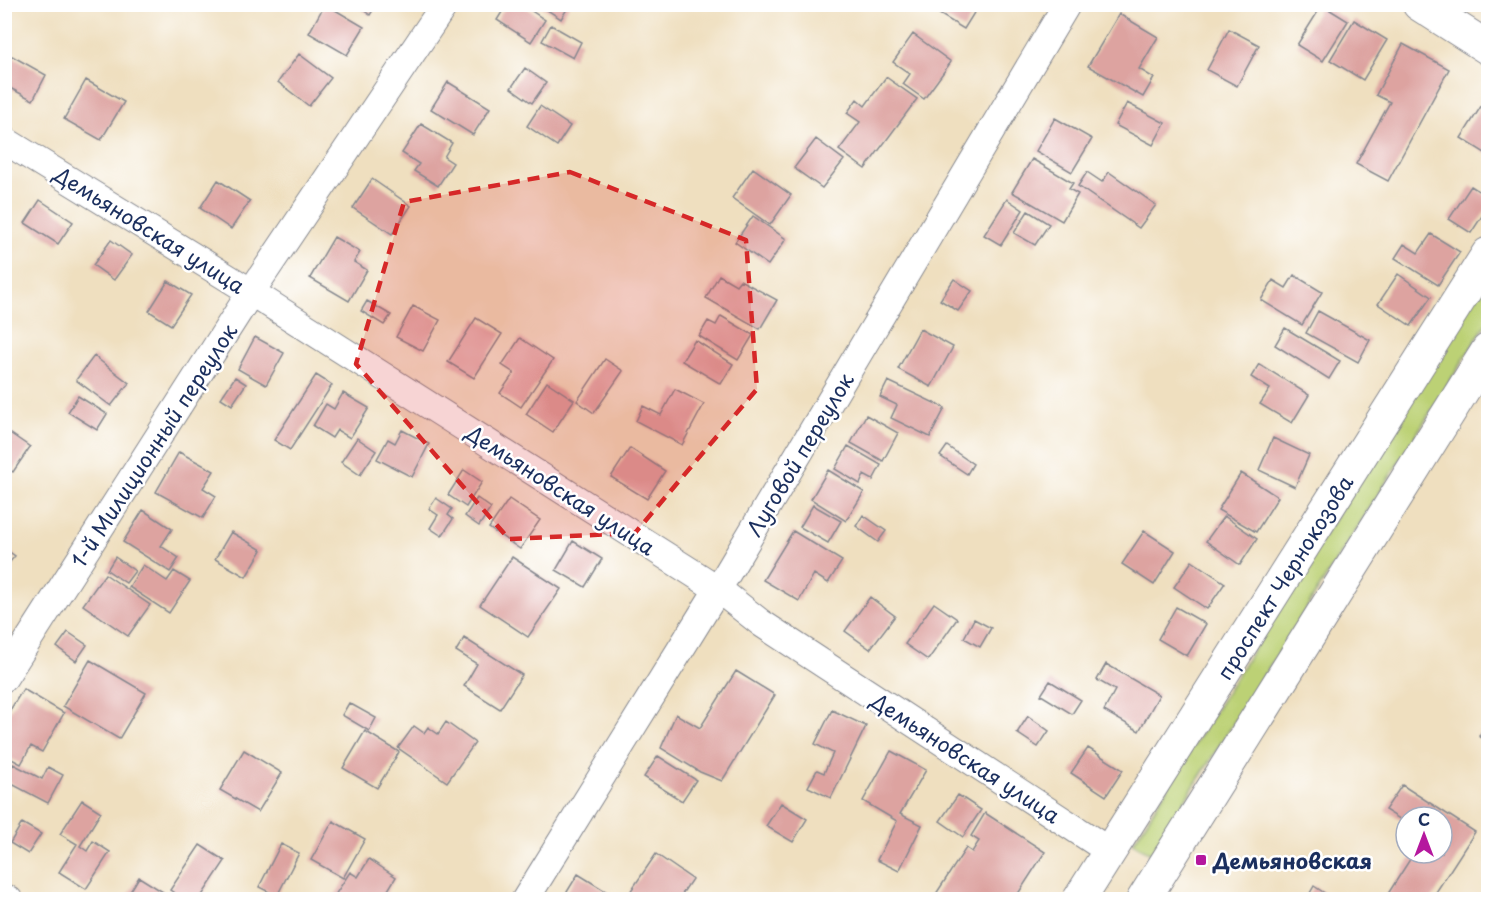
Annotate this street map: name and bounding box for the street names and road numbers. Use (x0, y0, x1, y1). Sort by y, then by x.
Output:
street label: Демьяновская улица (47, 157, 252, 301)
street label: 1-й Милиционный переулок (62, 316, 244, 573)
street label: Луговой переулок (737, 366, 861, 542)
street label: Демьяновская улица (459, 415, 663, 563)
street label: проспект Чернокозова (1208, 468, 1360, 686)
street label: Демьяновская улица (864, 683, 1068, 831)

